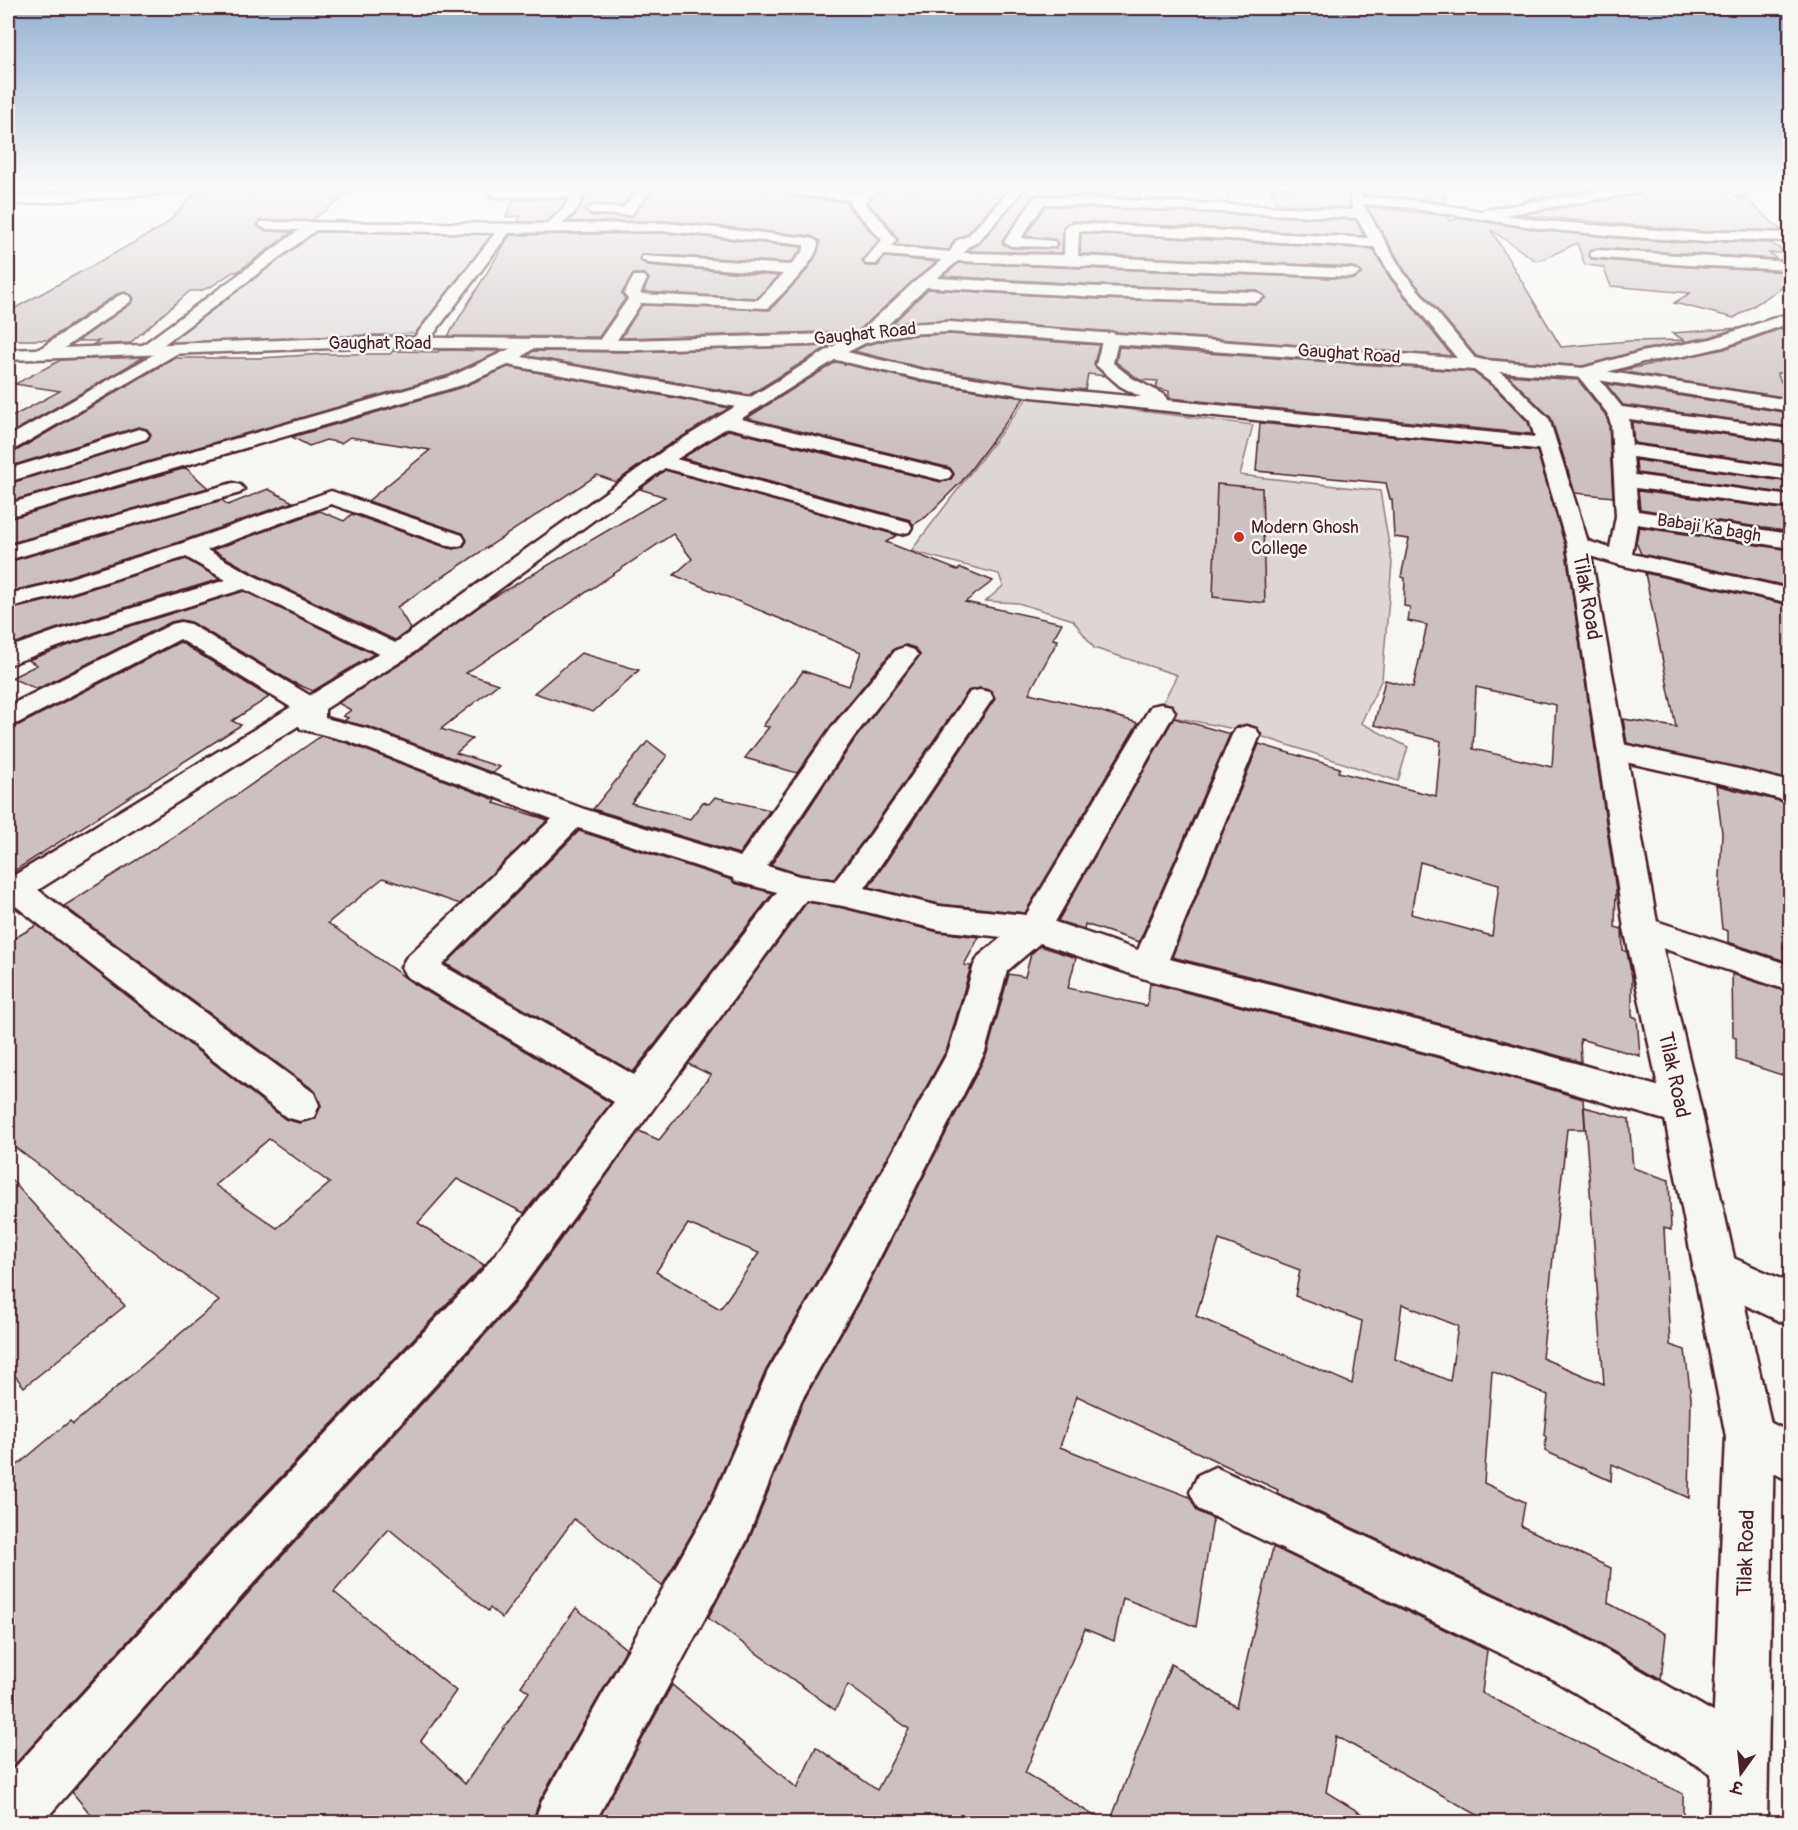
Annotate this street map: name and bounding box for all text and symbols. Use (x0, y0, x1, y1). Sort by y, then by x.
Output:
street label: Gaughat Road (813, 317, 917, 351)
street label: Gaughat Road (329, 332, 431, 355)
street label: Gaughat Road (1297, 339, 1401, 369)
street label: Babaji Ka bagh (1655, 508, 1763, 548)
place label: Modern Ghosh College (1251, 516, 1359, 560)
marker: Modern Ghosh College (1232, 530, 1246, 544)
street label: Tilak Road (1566, 552, 1608, 642)
street label: Tilak Road (1652, 1030, 1696, 1120)
street label: Tilak Road (1731, 1509, 1761, 1597)
north arrow (1711, 1743, 1771, 1803)
text: उ (1728, 1775, 1747, 1798)

